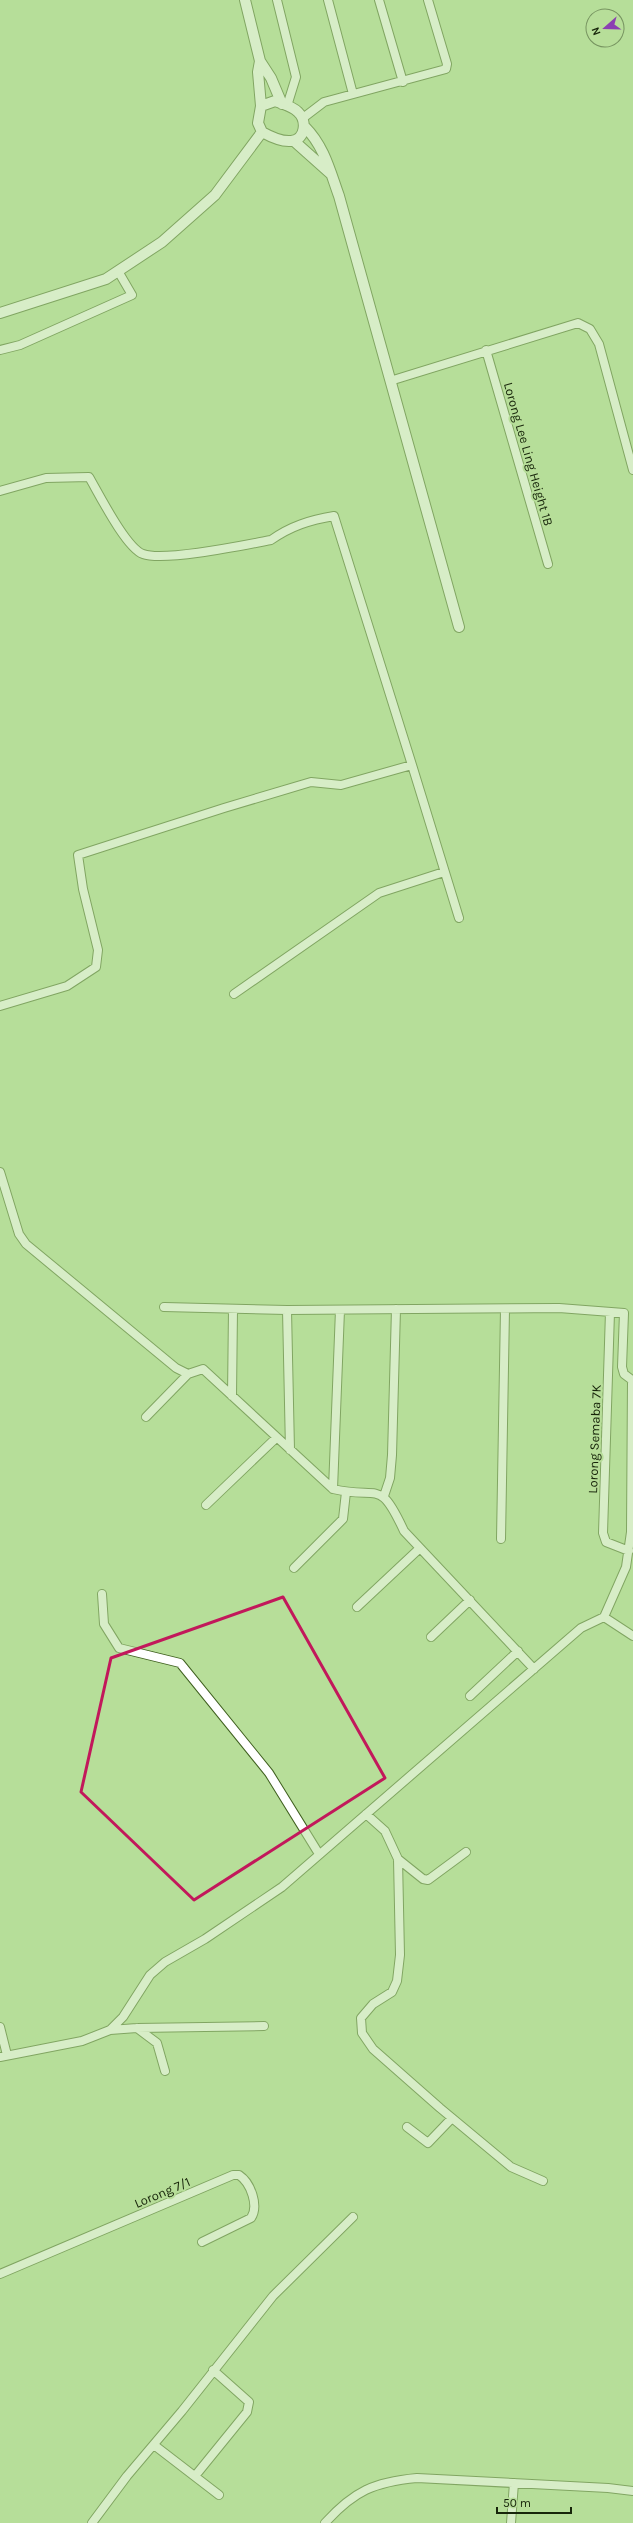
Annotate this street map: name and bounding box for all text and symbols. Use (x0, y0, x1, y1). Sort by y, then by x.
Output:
north arrow (585, 8, 625, 48)
text: N (589, 25, 604, 37)
street label: Lorong Lee Ling Height 1B (501, 381, 556, 528)
street label: Lorong Semaba 7K (585, 1384, 604, 1494)
street label: Lorong 7/1 (132, 2174, 192, 2211)
scale bar (497, 2489, 571, 2515)
text: 50 m (503, 2496, 531, 2510)

